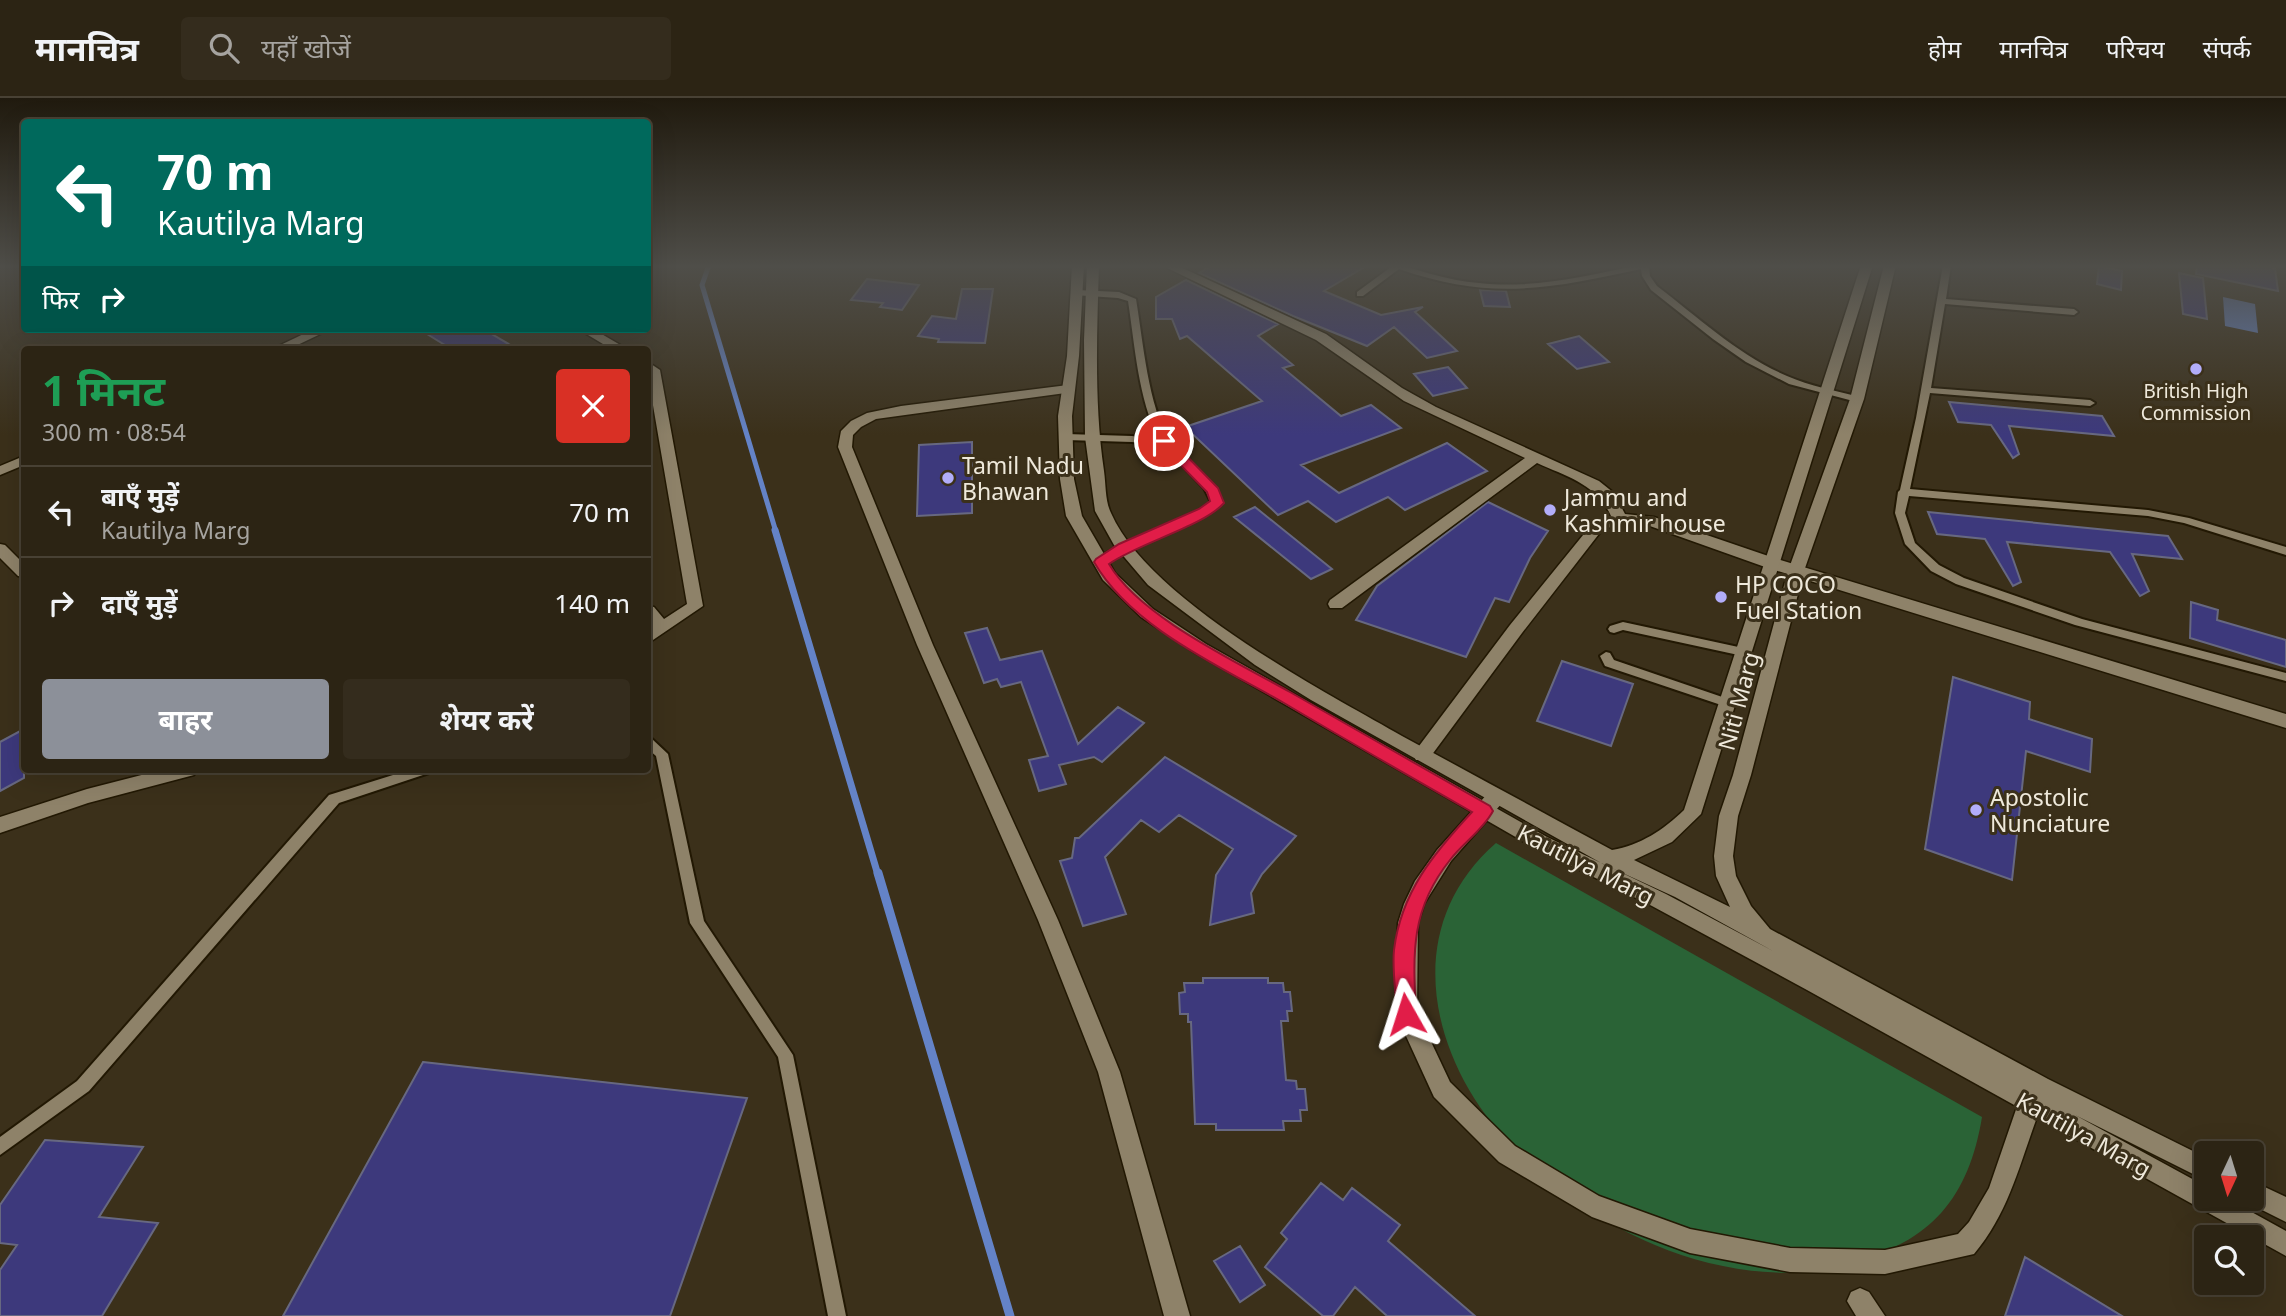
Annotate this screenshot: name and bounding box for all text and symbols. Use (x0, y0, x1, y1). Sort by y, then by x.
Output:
search box (181, 17, 671, 80)
text: मानचित्र (35, 26, 139, 71)
icon: search (205, 29, 243, 67)
text: यहाँ खोजें (261, 30, 351, 66)
text: होम (1928, 32, 1961, 65)
text: मानचित्र (1999, 32, 2068, 65)
text: परिचय (2106, 32, 2165, 65)
text: संपर्क (2203, 32, 2251, 65)
text: 70 m (157, 138, 274, 204)
icon: left (42, 147, 133, 238)
text: Kautilya Marg (157, 201, 365, 244)
icon: right (93, 280, 131, 318)
text: फिर (42, 281, 79, 317)
text: 1 मिनट (42, 361, 165, 418)
marker: British High Commission (2188, 361, 2204, 377)
button: close (556, 369, 630, 443)
place label: British High Commission (2141, 378, 2251, 426)
pin (1134, 411, 1194, 471)
text: 300 m · 08:54 (42, 416, 186, 448)
icon: arrive (1145, 422, 1183, 460)
place label: Tamil Nadu Bhawan (962, 449, 1084, 507)
marker: Tamil Nadu Bhawan (940, 470, 956, 486)
text: बाएँ मुड़ें (101, 478, 179, 514)
place label: Jammu and Kashmir house (1562, 481, 1726, 539)
icon: left (42, 493, 80, 531)
text: 70 m (569, 494, 630, 530)
marker: Jammu and Kashmir house (1542, 502, 1558, 518)
text: Kautilya Marg (101, 514, 250, 546)
place label: HP COCO Fuel Station (1735, 568, 1862, 626)
icon: right (42, 584, 80, 622)
text: दाएँ मुड़ें (101, 585, 178, 621)
text: 140 m (554, 585, 630, 621)
marker: HP COCO Fuel Station (1713, 589, 1729, 605)
street label: Niti Marg (1709, 648, 1767, 754)
button: बाहर (42, 679, 329, 759)
button: शेयर करें (343, 679, 630, 759)
place label: Apostolic Nunciature (1990, 781, 2110, 839)
marker: Apostolic Nunciature (1968, 802, 1984, 818)
street label: Kautilya Marg (1512, 816, 1660, 912)
position arrow (1369, 977, 1443, 1051)
street label: Kautilya Marg (2011, 1084, 2157, 1184)
north arrow (2194, 1141, 2264, 1211)
map controls (2194, 1141, 2264, 1295)
button: search (2194, 1225, 2264, 1295)

